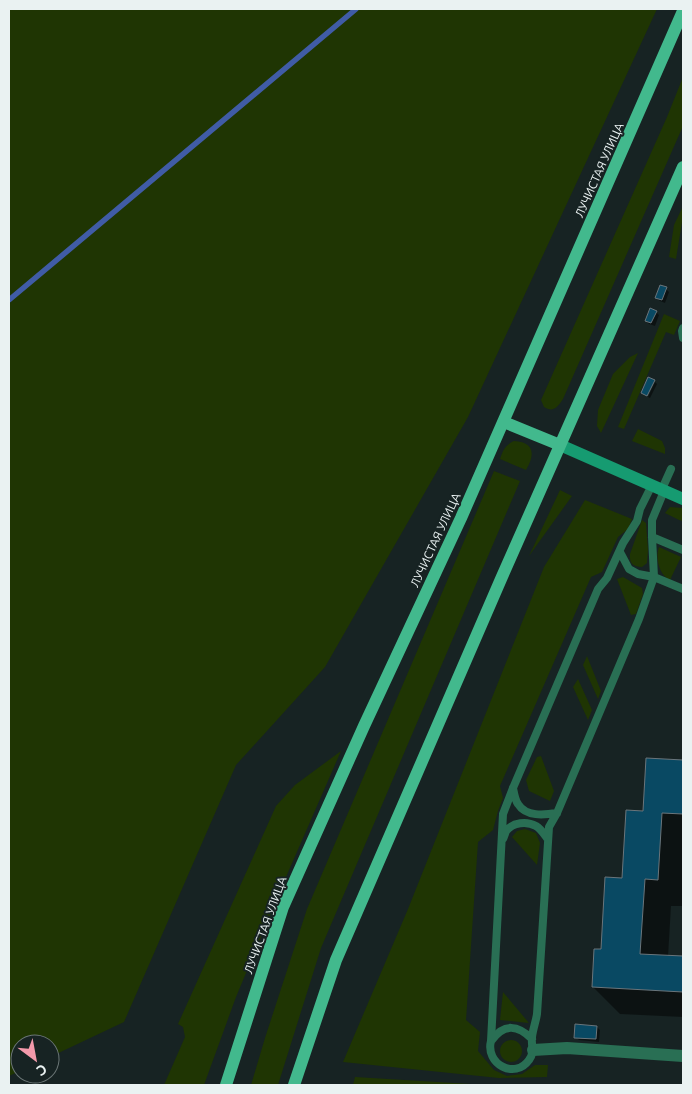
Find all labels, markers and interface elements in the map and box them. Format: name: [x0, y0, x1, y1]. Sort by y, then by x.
street label: ЛУЧИСТАЯ УЛИЦА: [572, 120, 626, 219]
street label: ЛУЧИСТАЯ УЛИЦА: [407, 491, 463, 589]
street label: ЛУЧИСТАЯ УЛИЦА: [241, 874, 289, 975]
north arrow: [10, 1034, 60, 1084]
text: С: [34, 1061, 50, 1079]

